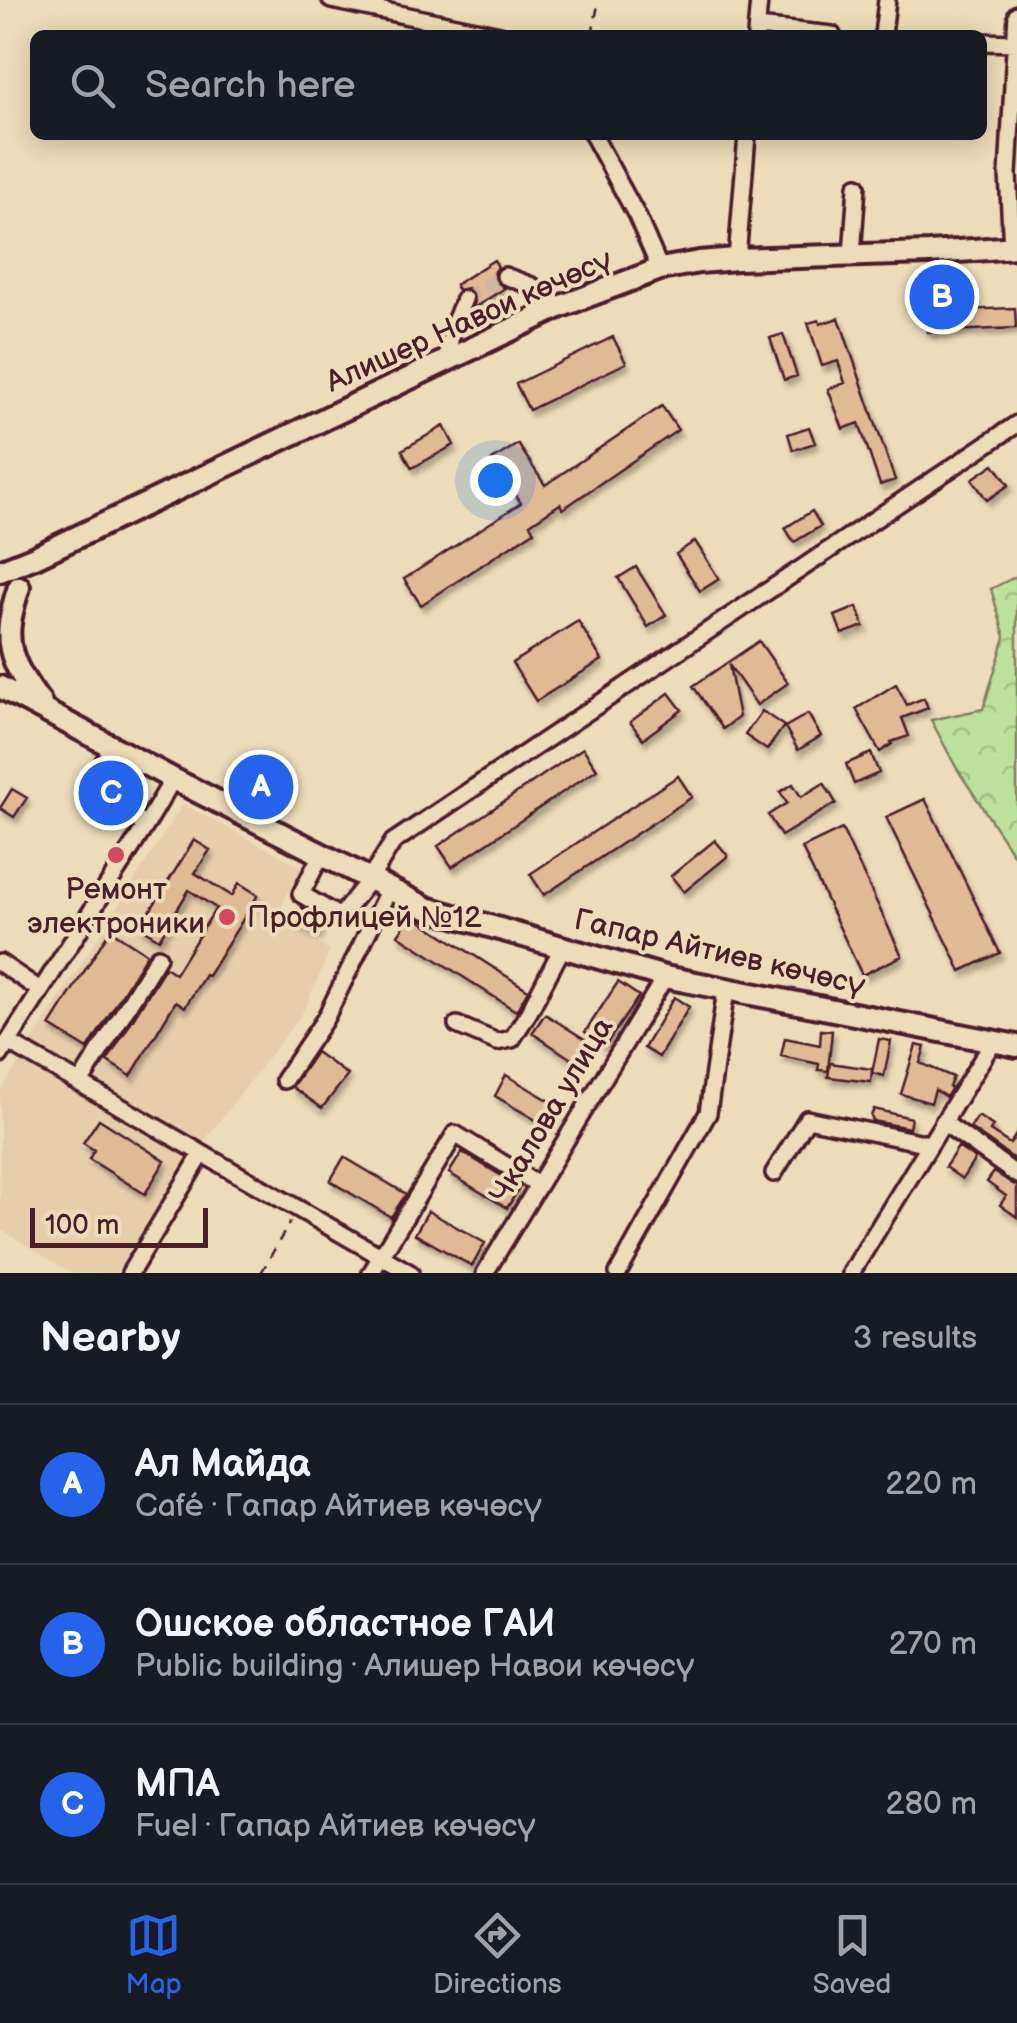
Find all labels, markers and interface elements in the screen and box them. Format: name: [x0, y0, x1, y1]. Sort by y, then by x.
search box: [30, 30, 987, 140]
icon: search: [65, 58, 120, 113]
text: Search here: [145, 63, 356, 108]
street label: Алишер Навои көчөсү: [320, 241, 618, 401]
pin: B: [910, 260, 974, 334]
your location: [470, 455, 521, 506]
pin: A: [228, 750, 294, 824]
pin: C: [78, 756, 144, 830]
marker: Ремонт электроники: [105, 844, 127, 866]
place label: Ремонт электроники: [27, 872, 205, 942]
place label: Профлицей №12: [247, 900, 482, 936]
street label: Гапар Айтиев көчөсү: [571, 902, 869, 1004]
marker: Профлицей №12: [216, 906, 238, 928]
street label: Чкалова улица: [482, 1011, 622, 1210]
scale bar: [30, 1203, 208, 1248]
text: 100 m: [45, 1209, 119, 1242]
text: Nearby: [40, 1313, 180, 1364]
text: 3 results: [853, 1319, 977, 1358]
text: Ал Майда: [135, 1442, 310, 1487]
text: A: [63, 1465, 82, 1504]
text: 220 m: [885, 1465, 977, 1504]
text: Café · Гапар Айтиев көчөсү: [135, 1487, 542, 1526]
text: Ошское областное ГАИ: [135, 1602, 556, 1647]
text: B: [61, 1625, 84, 1664]
text: 270 m: [888, 1625, 977, 1664]
text: Public building · Алишер Навои көчөсү: [135, 1647, 695, 1686]
text: МПА: [135, 1762, 220, 1807]
text: C: [61, 1785, 84, 1824]
text: 280 m: [886, 1785, 977, 1824]
text: Fuel · Гапар Айтиев көчөсү: [135, 1807, 536, 1846]
tab: Map: [126, 1908, 182, 2001]
tab: Directions: [433, 1908, 562, 2001]
tab: Saved: [813, 1908, 891, 2001]

